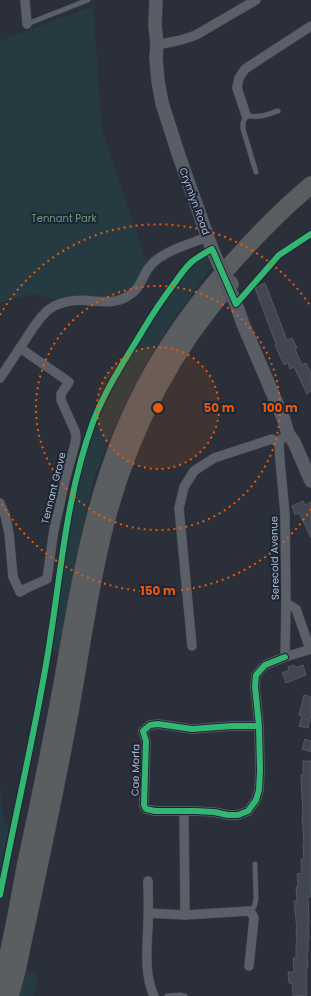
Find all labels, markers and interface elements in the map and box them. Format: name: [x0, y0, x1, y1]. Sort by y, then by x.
street label: Crymlyn Road: [175, 165, 214, 237]
park label: Tennant Park: [31, 211, 98, 226]
text: 50 m: [204, 399, 235, 416]
text: 100 m: [262, 399, 298, 416]
centre of rings: [151, 401, 165, 415]
street label: Tennant Grove: [37, 451, 70, 526]
street label: Serecold Avenue: [266, 516, 283, 600]
text: 150 m: [140, 582, 176, 599]
street label: Cae Morfa: [128, 744, 143, 796]

